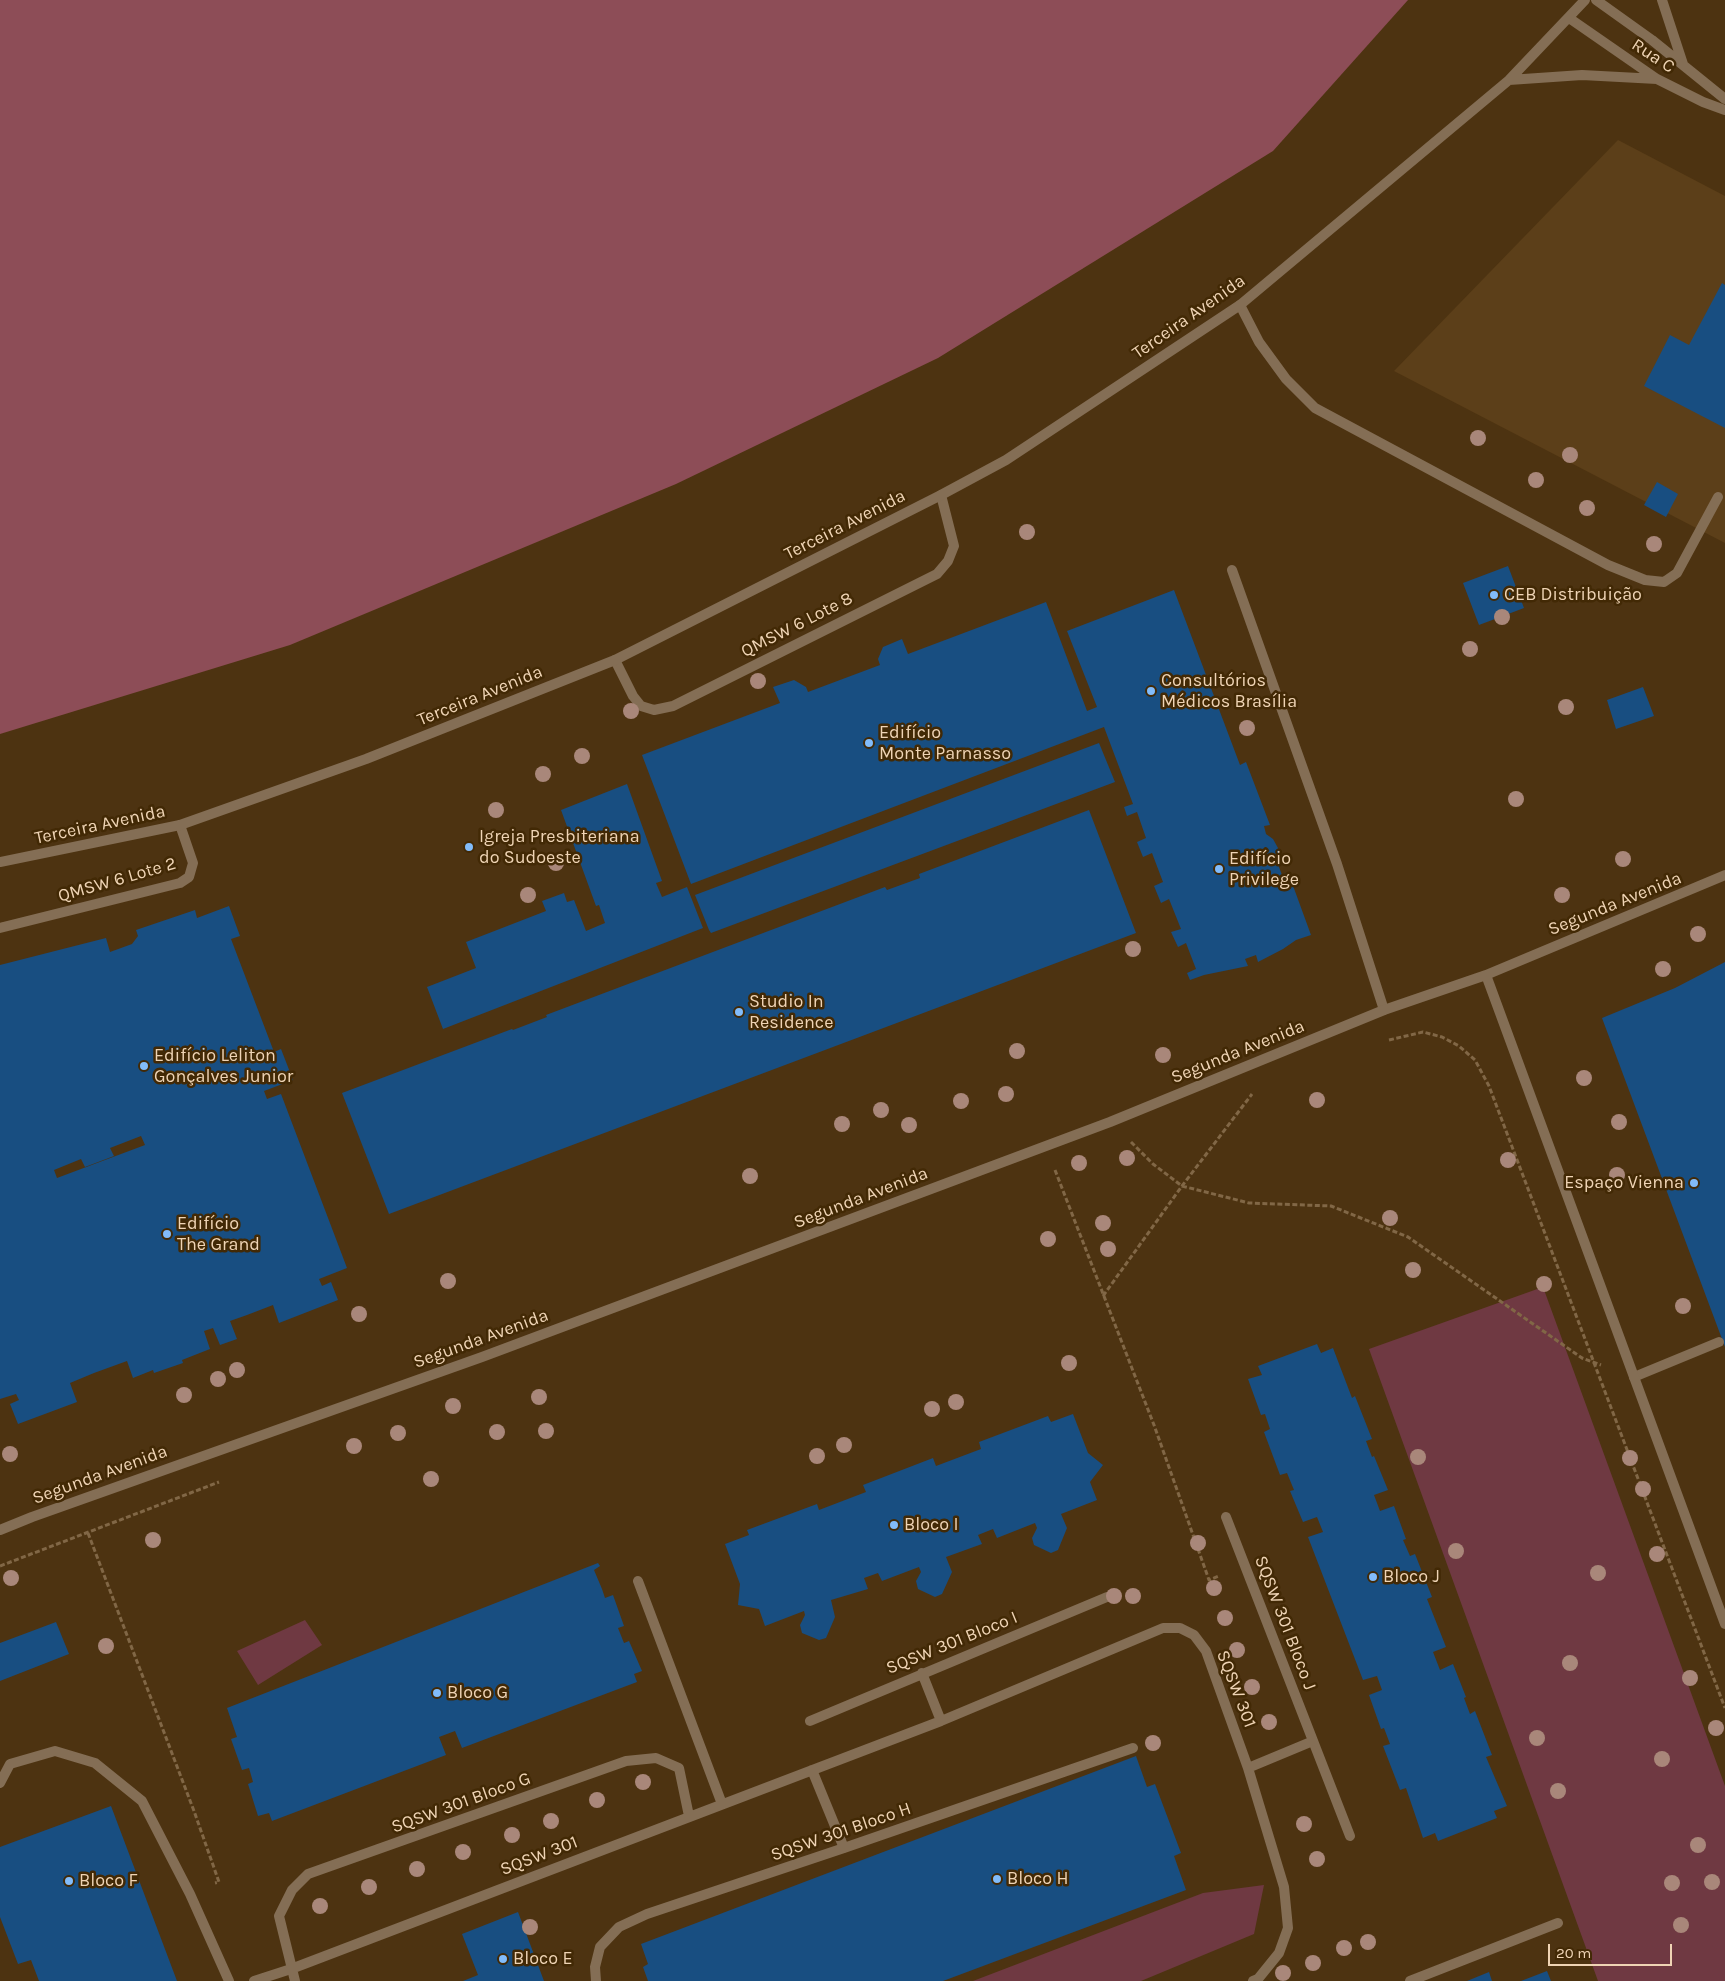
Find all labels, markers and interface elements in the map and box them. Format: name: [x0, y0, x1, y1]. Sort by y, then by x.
street label: Rua C: [1627, 34, 1679, 78]
street label: Terceira Avenida: [1128, 270, 1250, 364]
street label: Terceira Avenida: [781, 485, 909, 565]
place label: CEB Distribuição: [1504, 584, 1642, 606]
street label: QMSW 6 Lote 8: [738, 588, 856, 662]
marker: CEB Distribuição: [1488, 589, 1500, 601]
street label: Terceira Avenida: [414, 661, 546, 731]
place label: Consultórios Médicos Brasília: [1161, 670, 1297, 712]
marker: Consultórios Médicos Brasília: [1145, 685, 1157, 697]
place label: Edifício Monte Parnasso: [879, 722, 1011, 764]
marker: Edifício Monte Parnasso: [863, 737, 875, 749]
street label: Terceira Avenida: [33, 801, 167, 849]
place label: Igreja Presbiteriana do Sudoeste: [479, 826, 640, 869]
marker: Igreja Presbiteriana do Sudoeste: [463, 841, 475, 853]
place label: Edifício Privilege: [1229, 848, 1299, 891]
street label: QMSW 6 Lote 2: [55, 853, 179, 907]
marker: Edifício Privilege: [1213, 863, 1225, 875]
street label: Segunda Avenida: [1545, 867, 1685, 941]
place label: Studio In Residence: [749, 991, 833, 1034]
marker: Studio In Residence: [733, 1006, 745, 1018]
street label: Segunda Avenida: [1168, 1015, 1308, 1089]
place label: Edifício Leliton Gonçalves Junior: [154, 1045, 293, 1088]
marker: Edifício Leliton Gonçalves Junior: [138, 1060, 150, 1072]
street label: Segunda Avenida: [791, 1162, 931, 1234]
place label: Espaço Vienna: [1564, 1172, 1684, 1194]
marker: Espaço Vienna: [1688, 1177, 1700, 1189]
place label: Edifício The Grand: [177, 1213, 260, 1256]
marker: Edifício The Grand: [161, 1228, 173, 1240]
street label: Segunda Avenida: [411, 1305, 551, 1373]
street label: Segunda Avenida: [30, 1441, 170, 1509]
place label: Bloco I: [904, 1514, 959, 1536]
marker: Bloco I: [888, 1519, 900, 1531]
street label: SQSW 301 Bloco J: [1249, 1553, 1321, 1693]
place label: Bloco J: [1383, 1566, 1440, 1588]
marker: Bloco J: [1367, 1571, 1379, 1583]
street label: SQSW 301 Bloco I: [883, 1607, 1021, 1679]
street label: SQSW 301: [1211, 1647, 1261, 1731]
place label: Bloco G: [447, 1682, 508, 1704]
marker: Bloco G: [431, 1687, 443, 1699]
street label: SQSW 301 Bloco G: [388, 1768, 534, 1838]
street label: SQSW 301 Bloco H: [768, 1798, 914, 1866]
street label: SQSW 301: [497, 1831, 581, 1881]
place label: Bloco H: [1007, 1868, 1068, 1890]
place label: Bloco F: [79, 1870, 138, 1892]
marker: Bloco H: [991, 1873, 1003, 1885]
marker: Bloco F: [63, 1875, 75, 1887]
scale bar: [1550, 1934, 1674, 1966]
text: 20 m: [1556, 1944, 1591, 1962]
place label: Bloco E: [513, 1948, 573, 1970]
marker: Bloco E: [497, 1953, 509, 1965]

